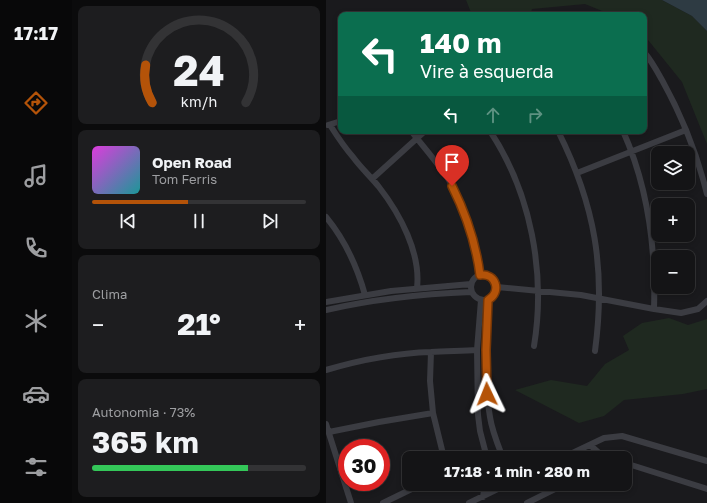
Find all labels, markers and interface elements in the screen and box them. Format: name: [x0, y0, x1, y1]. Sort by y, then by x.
text: 17:17: [14, 22, 58, 44]
text: 140 m: [420, 26, 502, 59]
icon: left: [354, 28, 406, 80]
text: 24: [173, 45, 225, 95]
text: Vire à esquerda: [420, 60, 554, 82]
icon: directions: [22, 89, 50, 117]
text: km/h: [181, 93, 217, 110]
icon: left: [440, 104, 462, 126]
icon: ahead: [482, 104, 504, 126]
icon: right: [524, 104, 546, 126]
pin: [435, 145, 469, 186]
map controls: [651, 146, 695, 294]
button: layers: [651, 146, 695, 190]
icon: arrive: [441, 151, 463, 173]
text: Open Road: [152, 153, 232, 171]
icon: music: [22, 162, 50, 190]
text: Tom Ferris: [152, 171, 217, 187]
button: +: [651, 198, 695, 242]
icon: previous: [117, 210, 139, 232]
icon: pause: [188, 210, 210, 232]
icon: next: [259, 210, 281, 232]
icon: phone: [22, 234, 50, 262]
button: −: [651, 250, 695, 294]
text: Clima: [92, 286, 127, 302]
text: 21°: [177, 306, 221, 342]
icon: climate: [22, 307, 50, 335]
text: −: [92, 311, 104, 338]
text: +: [294, 311, 306, 338]
position arrow: [466, 373, 508, 415]
icon: car: [22, 380, 50, 408]
text: Autonomia · 73%: [92, 404, 195, 420]
text: 365 km: [92, 424, 199, 460]
speed limit sign: 30: [338, 439, 390, 491]
icon: filters: [22, 453, 50, 481]
text: 17:18 · 1 min · 280 m: [444, 462, 590, 480]

